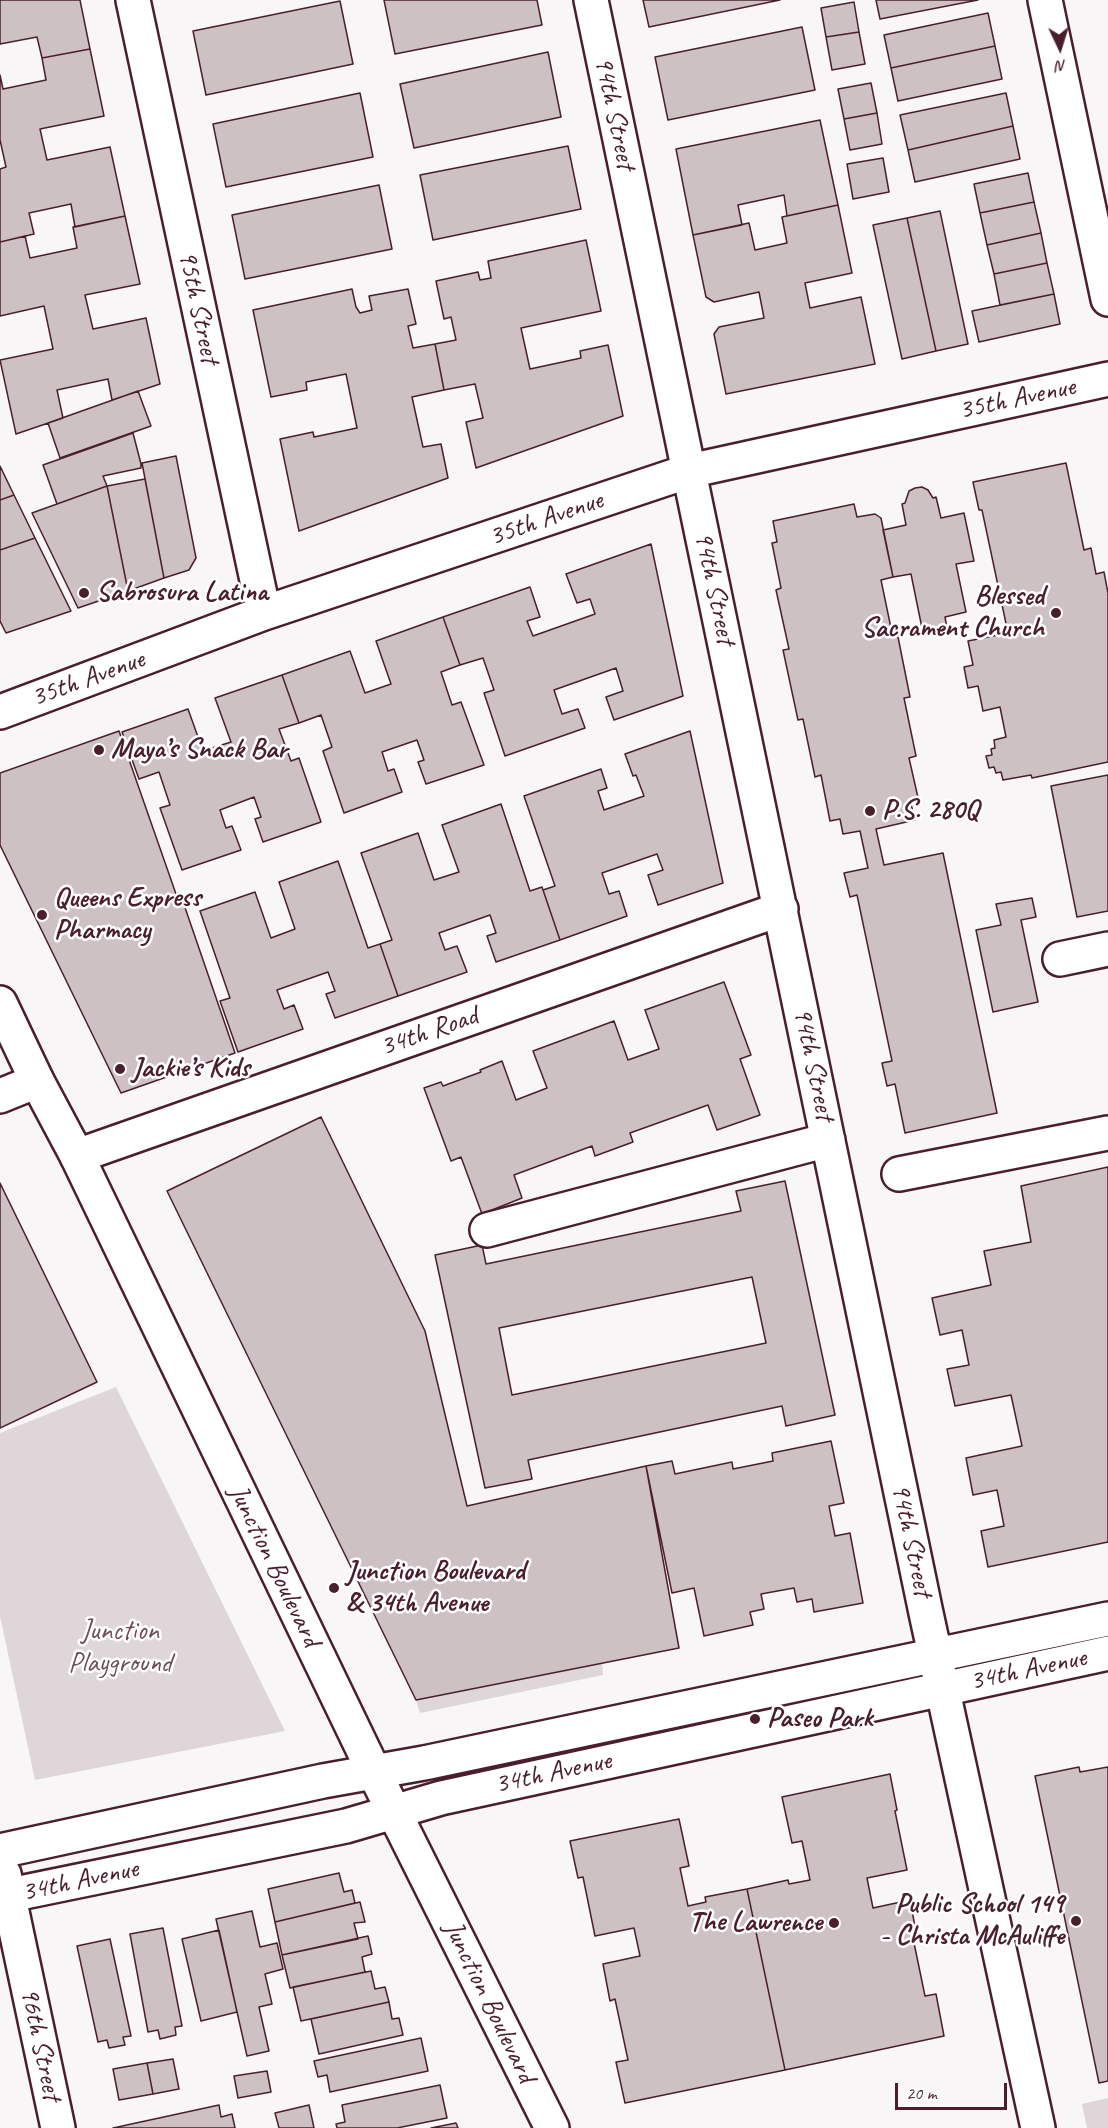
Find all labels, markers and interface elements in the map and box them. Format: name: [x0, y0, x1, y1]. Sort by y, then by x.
north arrow: [1030, 18, 1090, 78]
street label: 94th Street: [586, 53, 642, 173]
text: N: [1056, 56, 1067, 76]
street label: 95th Street: [170, 247, 226, 367]
street label: 35th Avenue: [956, 370, 1078, 428]
street label: 35th Avenue: [485, 484, 607, 554]
street label: 94th Street: [686, 528, 742, 648]
place label: Sabrosura Latina: [96, 576, 268, 610]
place label: Blessed Sacrament Church: [861, 580, 1044, 646]
marker: Sabrosura Latina: [77, 586, 91, 600]
marker: Blessed Sacrament Church: [1049, 606, 1063, 620]
street label: 35th Avenue: [27, 643, 149, 715]
place label: Maya’s Snack Bar: [111, 733, 287, 767]
marker: Maya’s Snack Bar: [92, 743, 106, 757]
place label: P.S. 280Q: [882, 794, 978, 828]
marker: P.S. 280Q: [863, 804, 877, 818]
place label: Queens Express Pharmacy: [54, 882, 201, 948]
marker: Queens Express Pharmacy: [35, 908, 49, 922]
street label: 34th Road: [376, 1000, 482, 1064]
street label: 94th Street: [785, 1004, 841, 1124]
place label: Jackie’s Kids: [132, 1052, 249, 1086]
marker: Jackie’s Kids: [113, 1062, 127, 1076]
street label: Junction Boulevard: [220, 1480, 328, 1652]
street label: 94th Street: [883, 1480, 939, 1600]
place label: Junction Boulevard & 34th Avenue: [346, 1555, 525, 1621]
marker: Junction Boulevard & 34th Avenue: [327, 1581, 341, 1595]
park label: Junction Playground: [68, 1615, 172, 1681]
street label: 34th Avenue: [967, 1641, 1089, 1699]
place label: Paseo Park: [767, 1702, 873, 1736]
marker: Paseo Park: [748, 1712, 762, 1726]
street label: 34th Avenue: [492, 1744, 614, 1802]
street label: 34th Avenue: [19, 1852, 141, 1910]
place label: Public School 149 - Christa McAuliffe: [880, 1888, 1064, 1954]
place label: The Lawrence: [689, 1906, 822, 1940]
marker: Public School 149 - Christa McAuliffe: [1069, 1914, 1083, 1928]
street label: Junction Boulevard: [435, 1916, 543, 2088]
marker: The Lawrence: [827, 1916, 841, 1930]
street label: 96th Street: [12, 1984, 68, 2104]
scale bar: [898, 2071, 1010, 2109]
text: 20 m: [906, 2082, 937, 2104]

